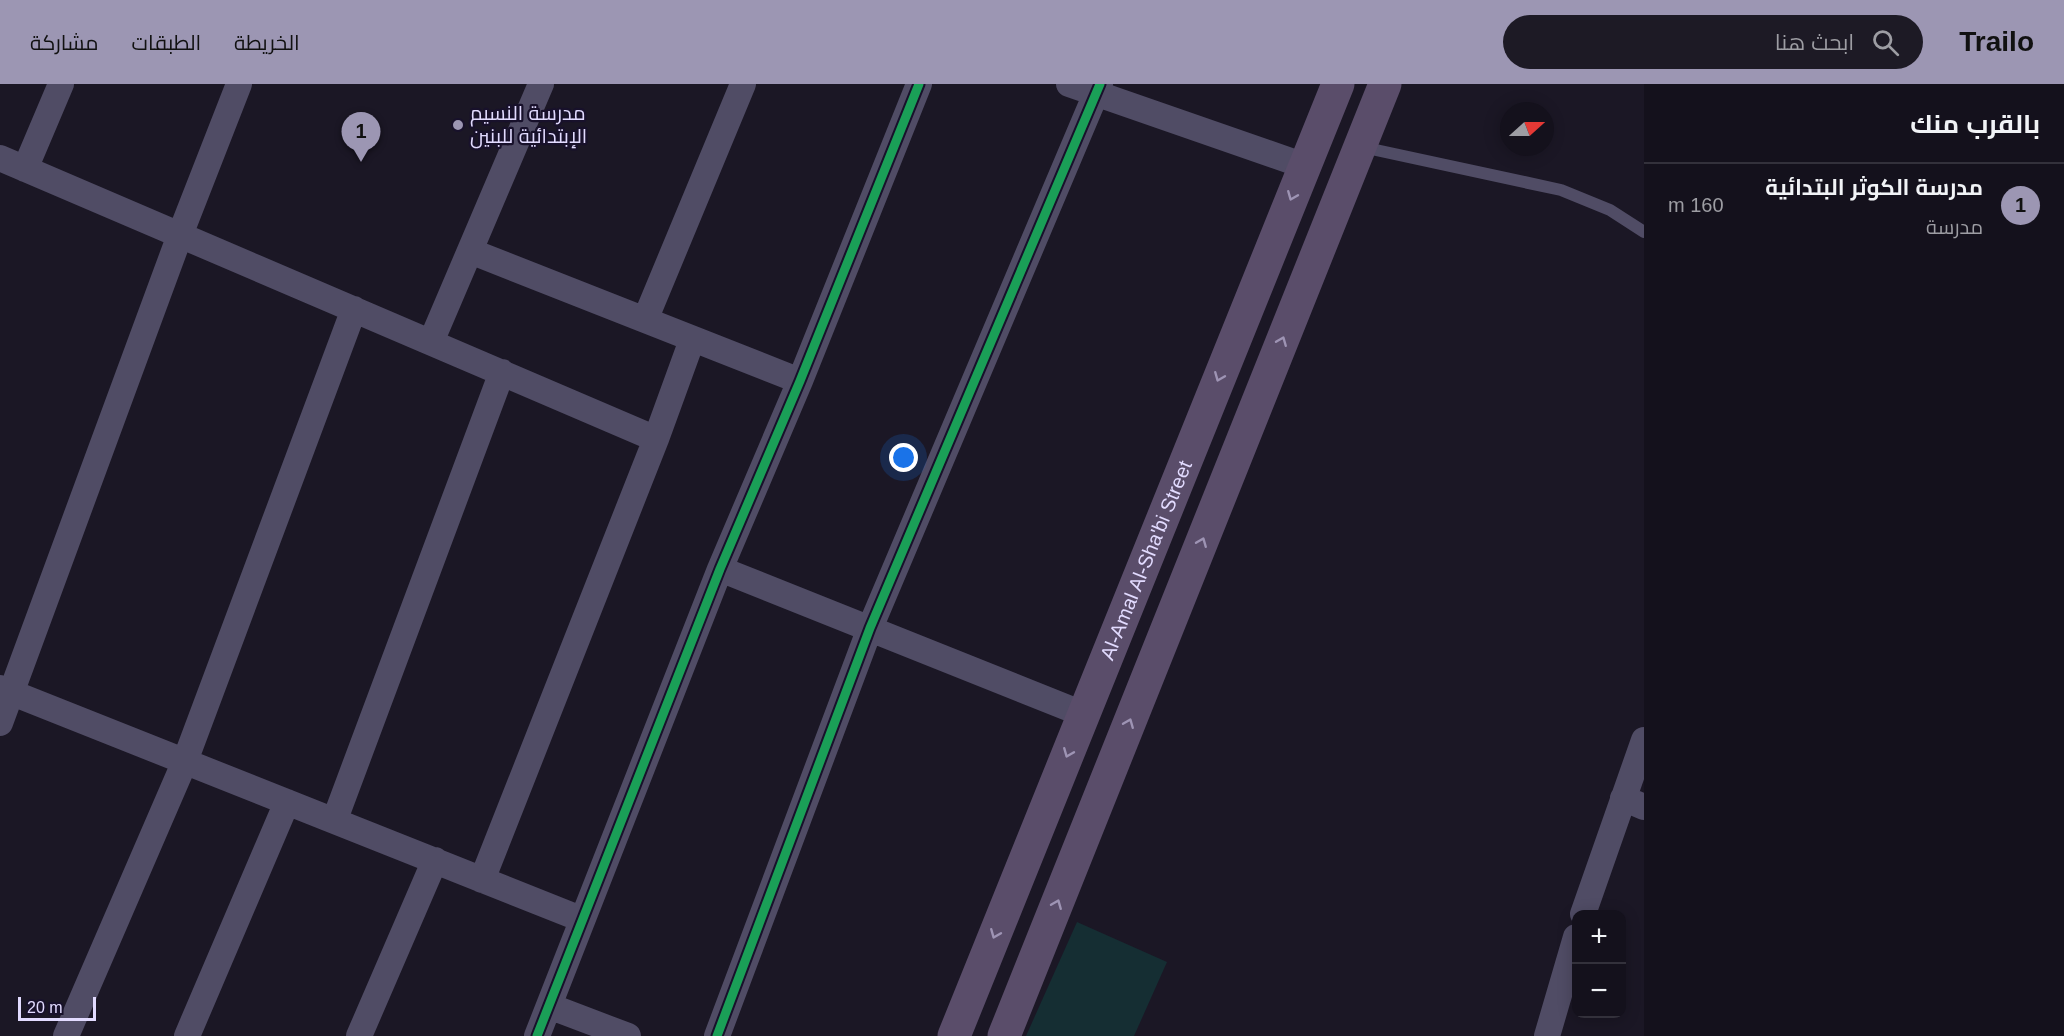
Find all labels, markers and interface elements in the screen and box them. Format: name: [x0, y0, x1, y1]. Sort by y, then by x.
search box: [1503, 15, 1923, 69]
icon: search: [1869, 26, 1902, 59]
text: Trailo: [1959, 26, 2034, 57]
text: ابحث هنا: [1775, 30, 1854, 55]
text: مشاركة: [30, 31, 99, 54]
text: الطبقات: [132, 31, 201, 54]
text: الخريطة: [234, 31, 300, 54]
place label: مدرسة النسيم الإبتدائية للبنين: [470, 102, 587, 149]
north arrow: [1500, 102, 1554, 156]
text: بالقرب منك: [1910, 109, 2040, 139]
pin: 1: [342, 112, 380, 162]
marker: مدرسة النسيم الإبتدائية للبنين: [451, 118, 465, 132]
text: مدرسة الكوثر البتدائية: [1765, 175, 1983, 200]
one-way arrow: [1287, 190, 1299, 201]
text: 160 m: [1668, 194, 1724, 216]
text: 1: [2015, 194, 2026, 216]
text: مدرسة: [1926, 216, 1983, 238]
one-way arrow: [1275, 337, 1287, 348]
one-way arrow: [1214, 371, 1226, 382]
your location: [889, 443, 918, 472]
street label: Al-Amal Al-Sha'bi Street: [1096, 457, 1196, 663]
one-way arrow: [1195, 537, 1207, 548]
one-way arrow: [1122, 718, 1134, 729]
one-way arrow: [1062, 747, 1075, 757]
one-way arrow: [1050, 899, 1062, 910]
map controls: [1572, 910, 1626, 1018]
button: +: [1572, 910, 1626, 964]
one-way arrow: [990, 928, 1002, 939]
button: −: [1572, 964, 1626, 1018]
scale bar: [18, 994, 96, 1022]
text: 20 m: [27, 999, 63, 1016]

